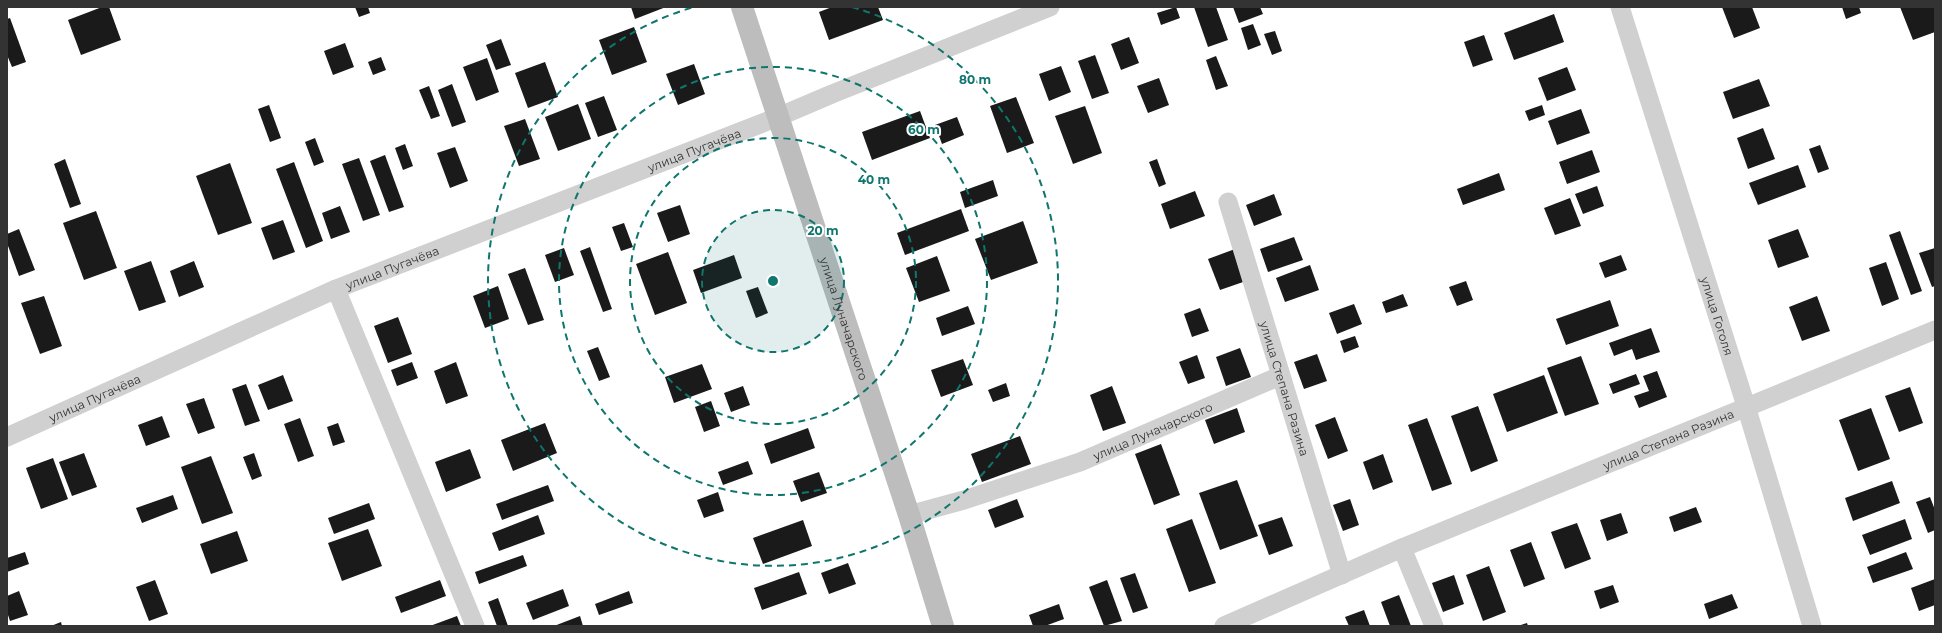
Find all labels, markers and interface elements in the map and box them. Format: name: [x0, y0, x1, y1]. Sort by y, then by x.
text: 80 m: [959, 72, 991, 87]
text: 60 m: [908, 122, 940, 137]
street label: улица Пугачёва: [644, 125, 743, 175]
text: 40 m: [858, 172, 890, 187]
text: 20 m: [807, 223, 839, 238]
street label: улица Пугачёва: [342, 242, 441, 292]
street label: улица Луначарского: [817, 254, 872, 382]
centre of rings: [766, 274, 780, 288]
street label: улица Гоголя: [1698, 274, 1737, 357]
street label: улица Степана Разина: [1257, 318, 1313, 458]
street label: улица Пугачёва: [45, 370, 143, 425]
street label: улица Луначарского: [1090, 398, 1215, 464]
street label: улица Степана Разина: [1600, 406, 1736, 473]

